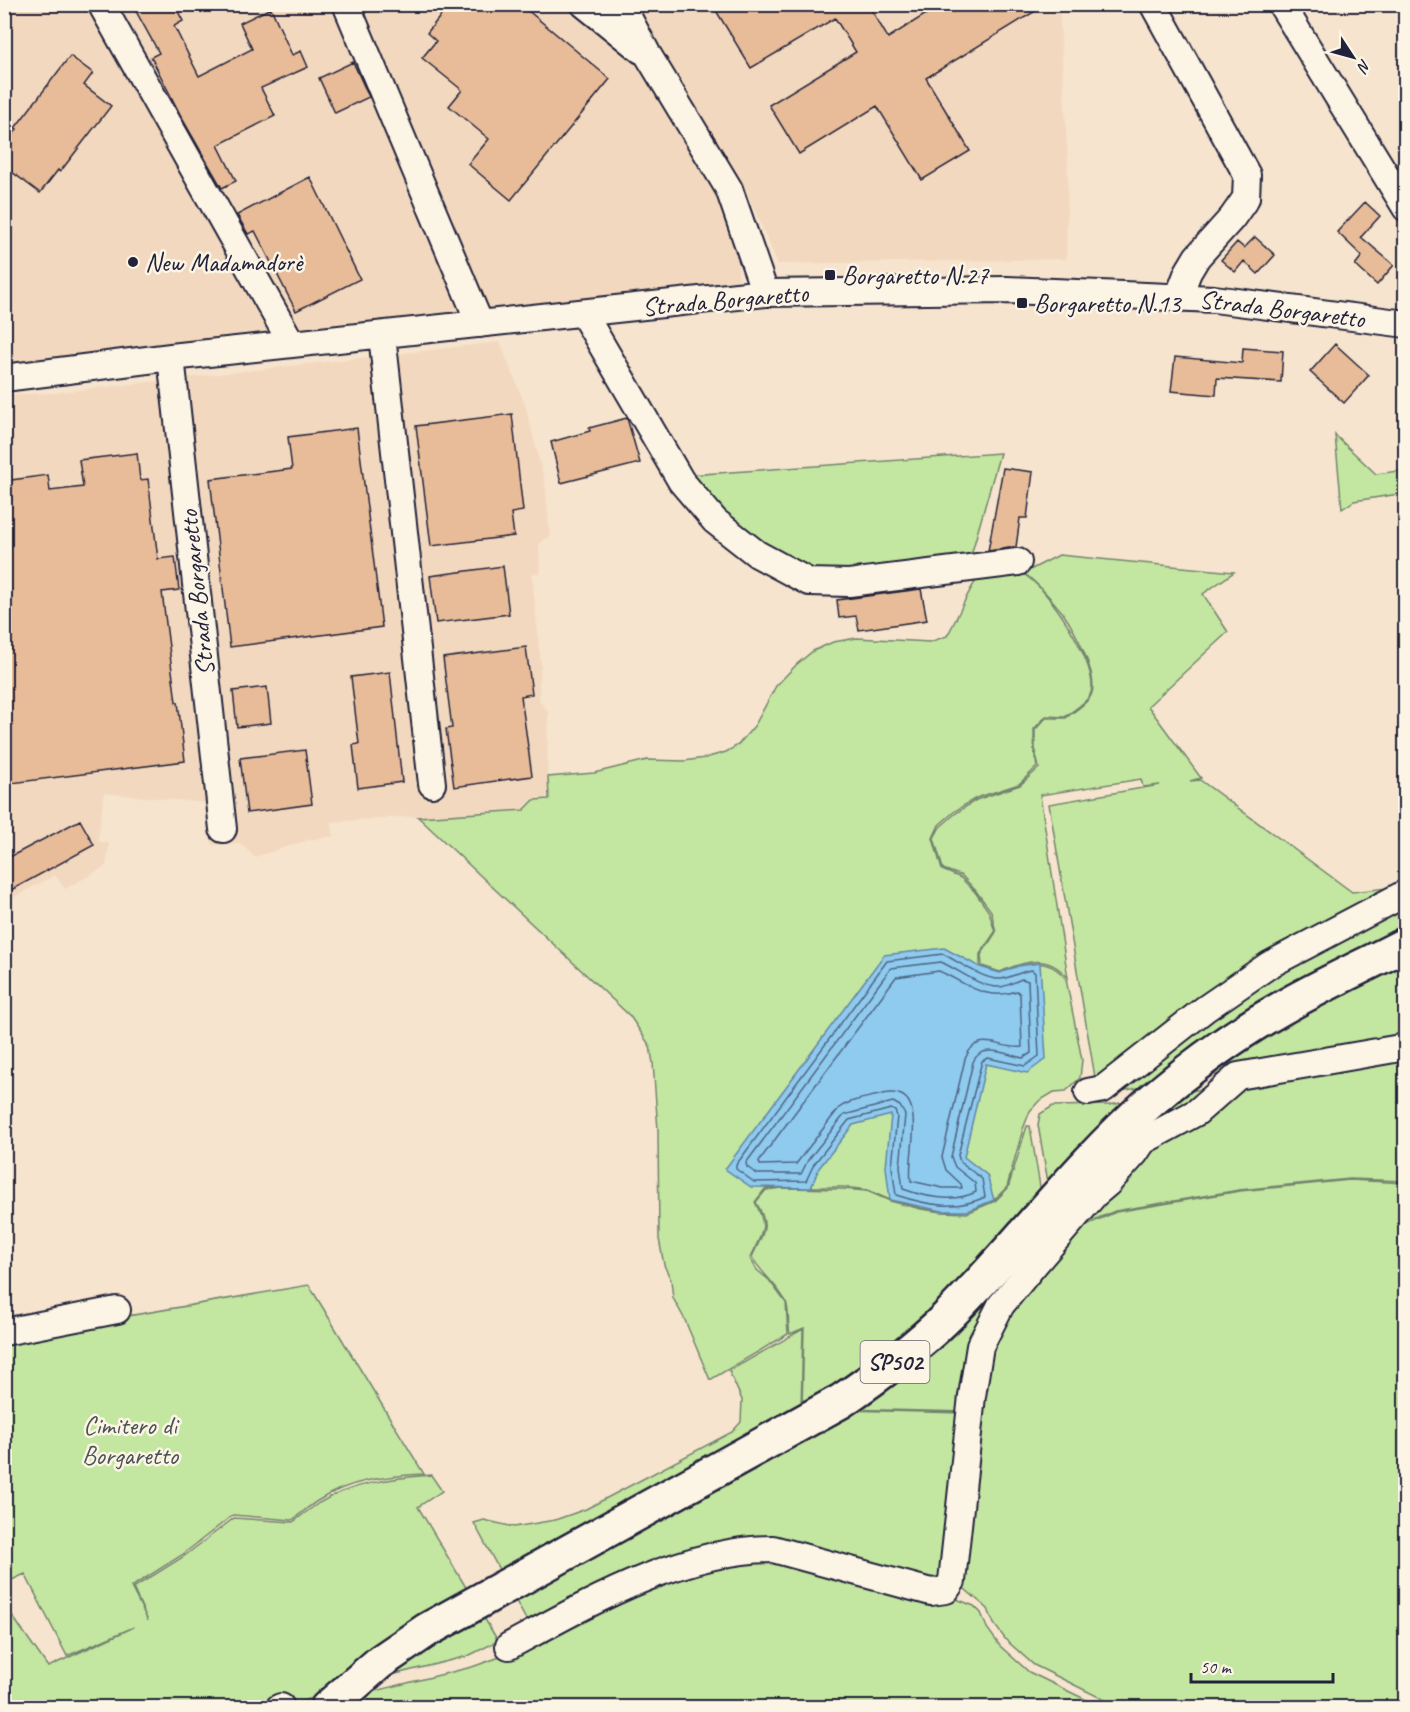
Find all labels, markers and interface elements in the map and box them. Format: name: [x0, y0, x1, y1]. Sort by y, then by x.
north arrow: [1323, 27, 1383, 87]
text: N: [1352, 55, 1375, 78]
place label: New Madamadorè: [145, 246, 305, 279]
marker: New Madamadorè: [126, 255, 140, 269]
place label: Borgaretto N.27: [842, 259, 990, 292]
marker: Borgaretto N.27: [823, 268, 837, 282]
street label: Strada Borgaretto: [641, 276, 811, 324]
street label: Strada Borgaretto: [1197, 282, 1368, 336]
place label: Borgaretto N.13: [1034, 287, 1183, 320]
marker: Borgaretto N.13: [1015, 296, 1029, 310]
street label: Strada Borgaretto: [172, 507, 222, 677]
road number: SP502: [860, 1341, 930, 1383]
park label: Cimitero di Borgaretto: [82, 1409, 180, 1472]
scale bar: [1191, 1646, 1334, 1684]
text: 50 m: [1200, 1656, 1233, 1678]

